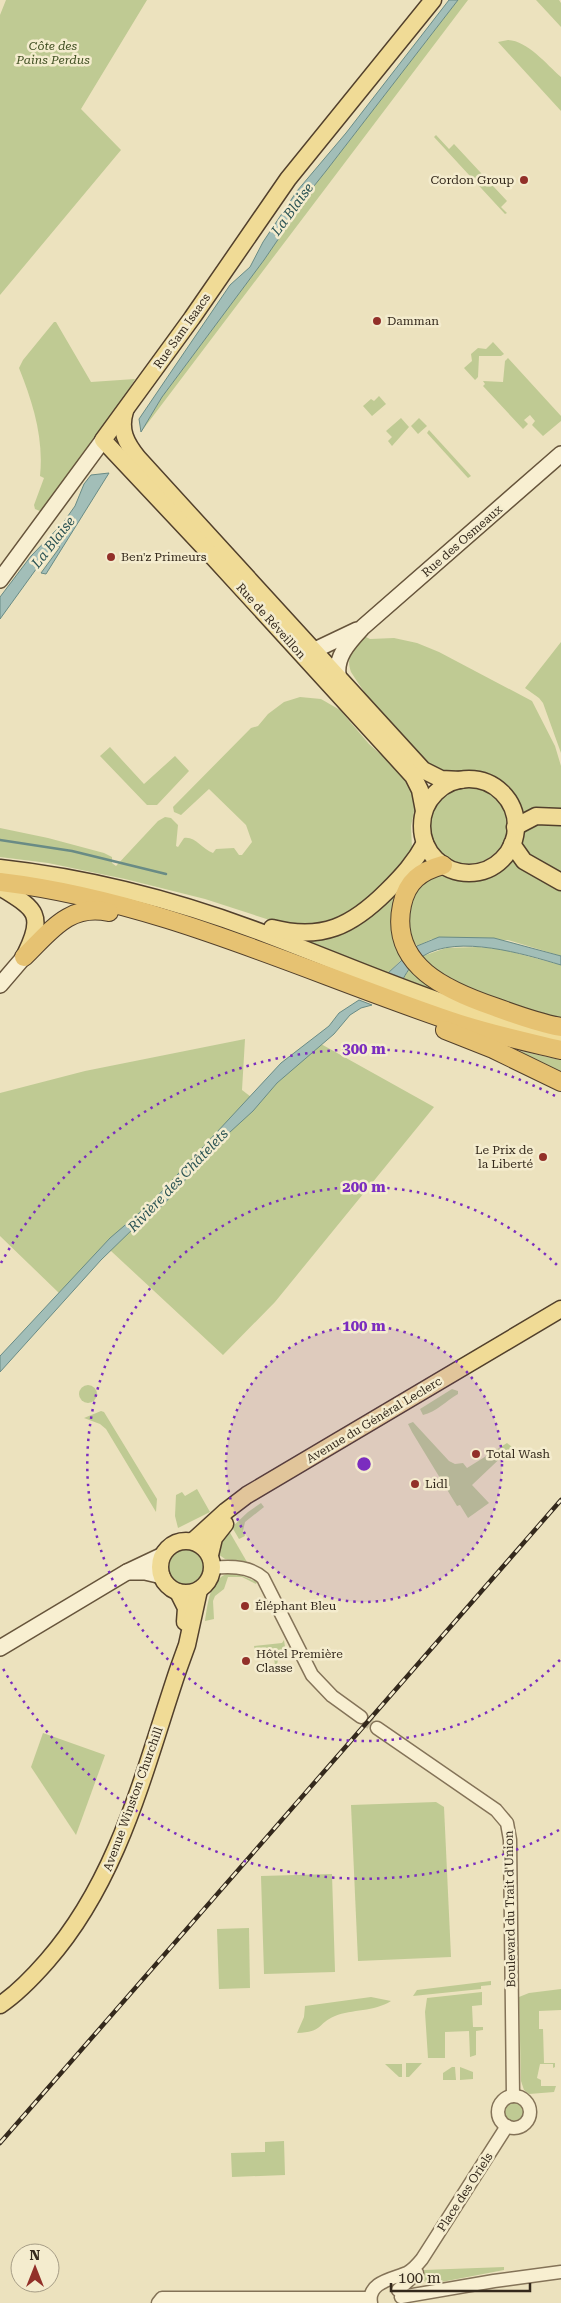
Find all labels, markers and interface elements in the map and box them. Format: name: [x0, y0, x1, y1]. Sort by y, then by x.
park label: Côte des Pains Perdus: [15, 39, 90, 67]
place label: Cordon Group: [430, 173, 514, 187]
marker: Cordon Group: [518, 174, 530, 186]
water label: La Blaise: [267, 180, 316, 239]
street label: Rue Sam Isaacs: [151, 290, 213, 371]
place label: Damman: [387, 314, 439, 328]
marker: Damman: [371, 315, 383, 327]
street label: Rue des Osmeaux: [419, 502, 505, 580]
water label: La Blaise: [27, 513, 78, 572]
place label: Ben'z Primeurs: [121, 550, 207, 564]
marker: Ben'z Primeurs: [105, 551, 117, 563]
street label: Rue de Réveillon: [233, 580, 309, 662]
text: 300 m: [342, 1040, 386, 1058]
water label: Rivière des Châtelets: [124, 1125, 232, 1236]
place label: Le Prix de la Liberté: [475, 1143, 533, 1171]
marker: Le Prix de la Liberté: [537, 1151, 549, 1163]
text: 200 m: [342, 1178, 386, 1196]
text: 100 m: [342, 1317, 386, 1335]
street label: Avenue du Général Leclerc: [304, 1374, 444, 1466]
place label: Total Wash: [486, 1447, 550, 1461]
marker: Total Wash: [470, 1448, 482, 1460]
centre of rings: [355, 1455, 373, 1473]
place label: Lidl: [425, 1477, 448, 1491]
marker: Lidl: [409, 1478, 421, 1490]
place label: Éléphant Bleu: [255, 1599, 337, 1613]
marker: Éléphant Bleu: [239, 1600, 251, 1612]
place label: Hôtel Première Classe: [256, 1647, 343, 1675]
marker: Hôtel Première Classe: [240, 1655, 252, 1667]
street label: Avenue Winston Churchill: [100, 1725, 166, 1873]
street label: Boulevard du Trait d'Union: [502, 1830, 518, 1988]
street label: Place des Oriels: [434, 2150, 496, 2234]
north arrow: [10, 2243, 60, 2293]
text: N: [30, 2247, 41, 2263]
scale bar: [391, 2260, 530, 2292]
text: 100 m: [398, 2269, 441, 2287]

